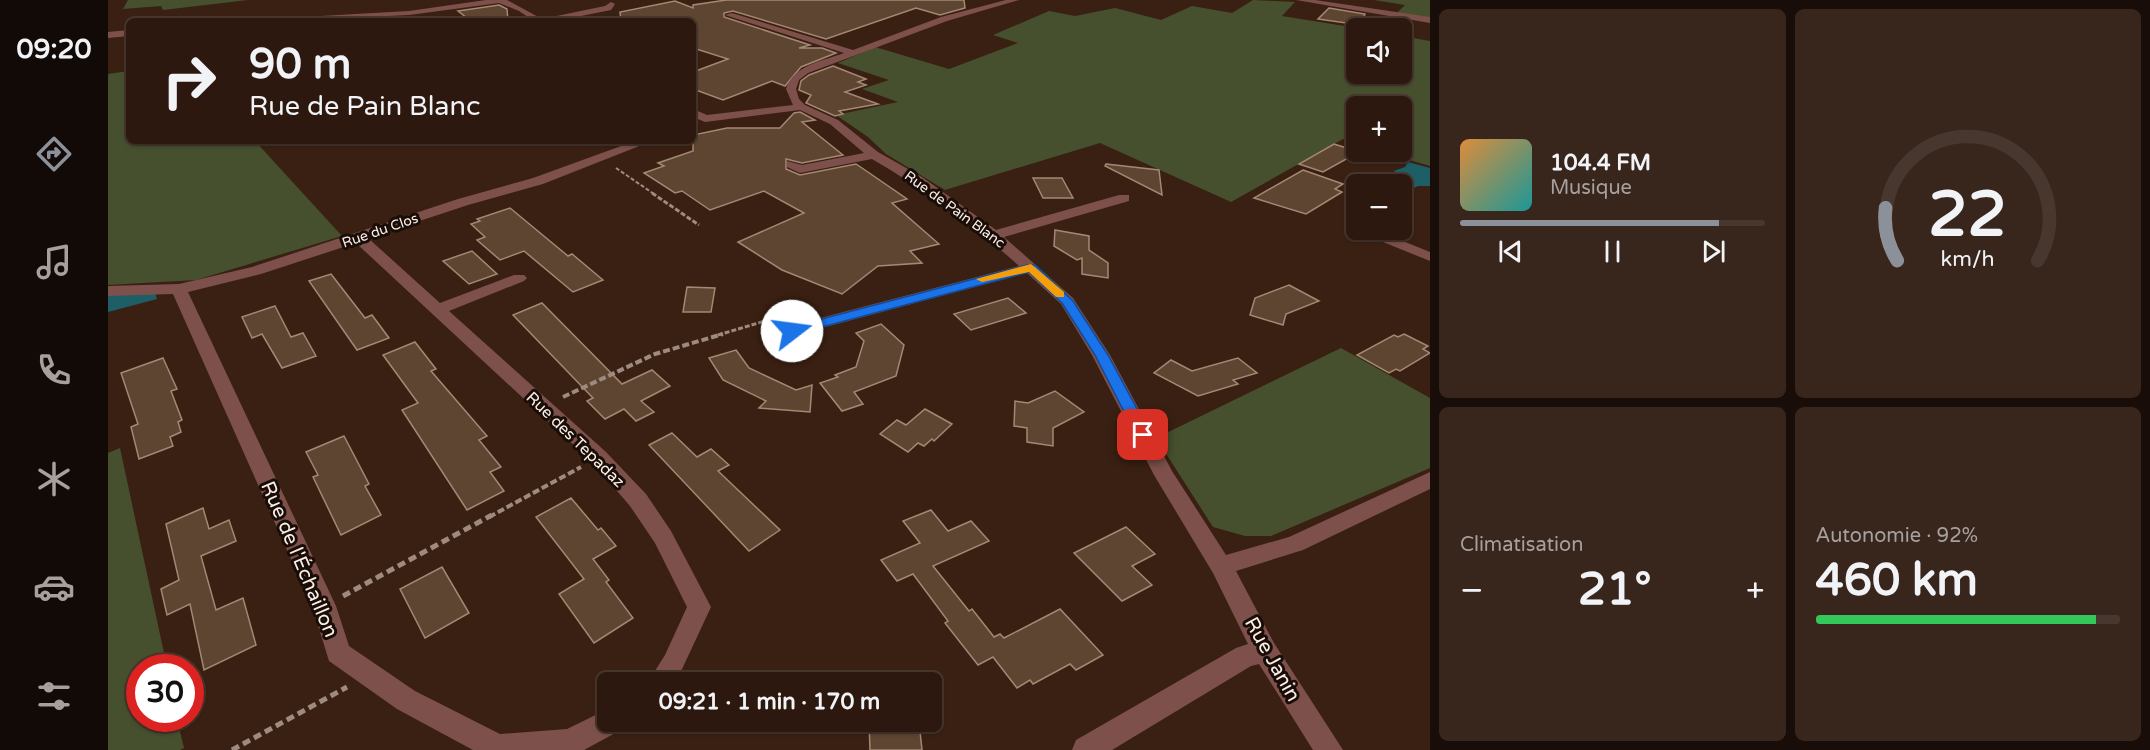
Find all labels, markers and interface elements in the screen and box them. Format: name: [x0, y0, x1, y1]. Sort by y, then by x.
map controls: [1346, 18, 1412, 240]
button: sound: [1346, 18, 1412, 84]
text: 09:20: [17, 33, 91, 66]
text: 90 m: [249, 39, 351, 90]
icon: right: [150, 42, 228, 120]
text: Rue de Pain Blanc: [249, 90, 480, 123]
button: +: [1346, 96, 1412, 162]
icon: directions: [33, 133, 75, 175]
text: 104.4 FM: [1550, 150, 1651, 176]
street label: Rue de Pain Blanc: [901, 167, 1008, 252]
button: −: [1346, 174, 1412, 240]
text: Musique: [1550, 176, 1632, 200]
text: 22: [1929, 178, 2007, 253]
street label: Rue du Clos: [340, 209, 421, 251]
icon: previous: [1494, 235, 1527, 268]
icon: pause: [1596, 235, 1629, 268]
icon: next: [1697, 235, 1730, 268]
icon: music: [33, 241, 75, 283]
text: km/h: [1941, 246, 1995, 272]
position arrow: [760, 299, 824, 363]
icon: phone: [33, 349, 75, 391]
street label: Rue des Tepadaz: [522, 388, 629, 492]
pin: [1117, 409, 1168, 460]
icon: arrive: [1126, 418, 1159, 451]
icon: climate: [33, 458, 75, 500]
street label: Rue de l'Échaillon: [255, 477, 344, 641]
text: Autonomie · 92%: [1816, 524, 1978, 548]
text: Climatisation: [1460, 533, 1583, 557]
text: 460 km: [1816, 554, 1978, 608]
text: 21°: [1578, 563, 1651, 617]
icon: car: [33, 566, 75, 608]
text: −: [1460, 571, 1484, 610]
text: +: [1746, 571, 1764, 610]
street label: Rue Janin: [1239, 613, 1305, 706]
speed limit sign: 30: [126, 654, 204, 732]
icon: filters: [33, 675, 75, 717]
text: 09:21 · 1 min · 170 m: [659, 689, 880, 715]

